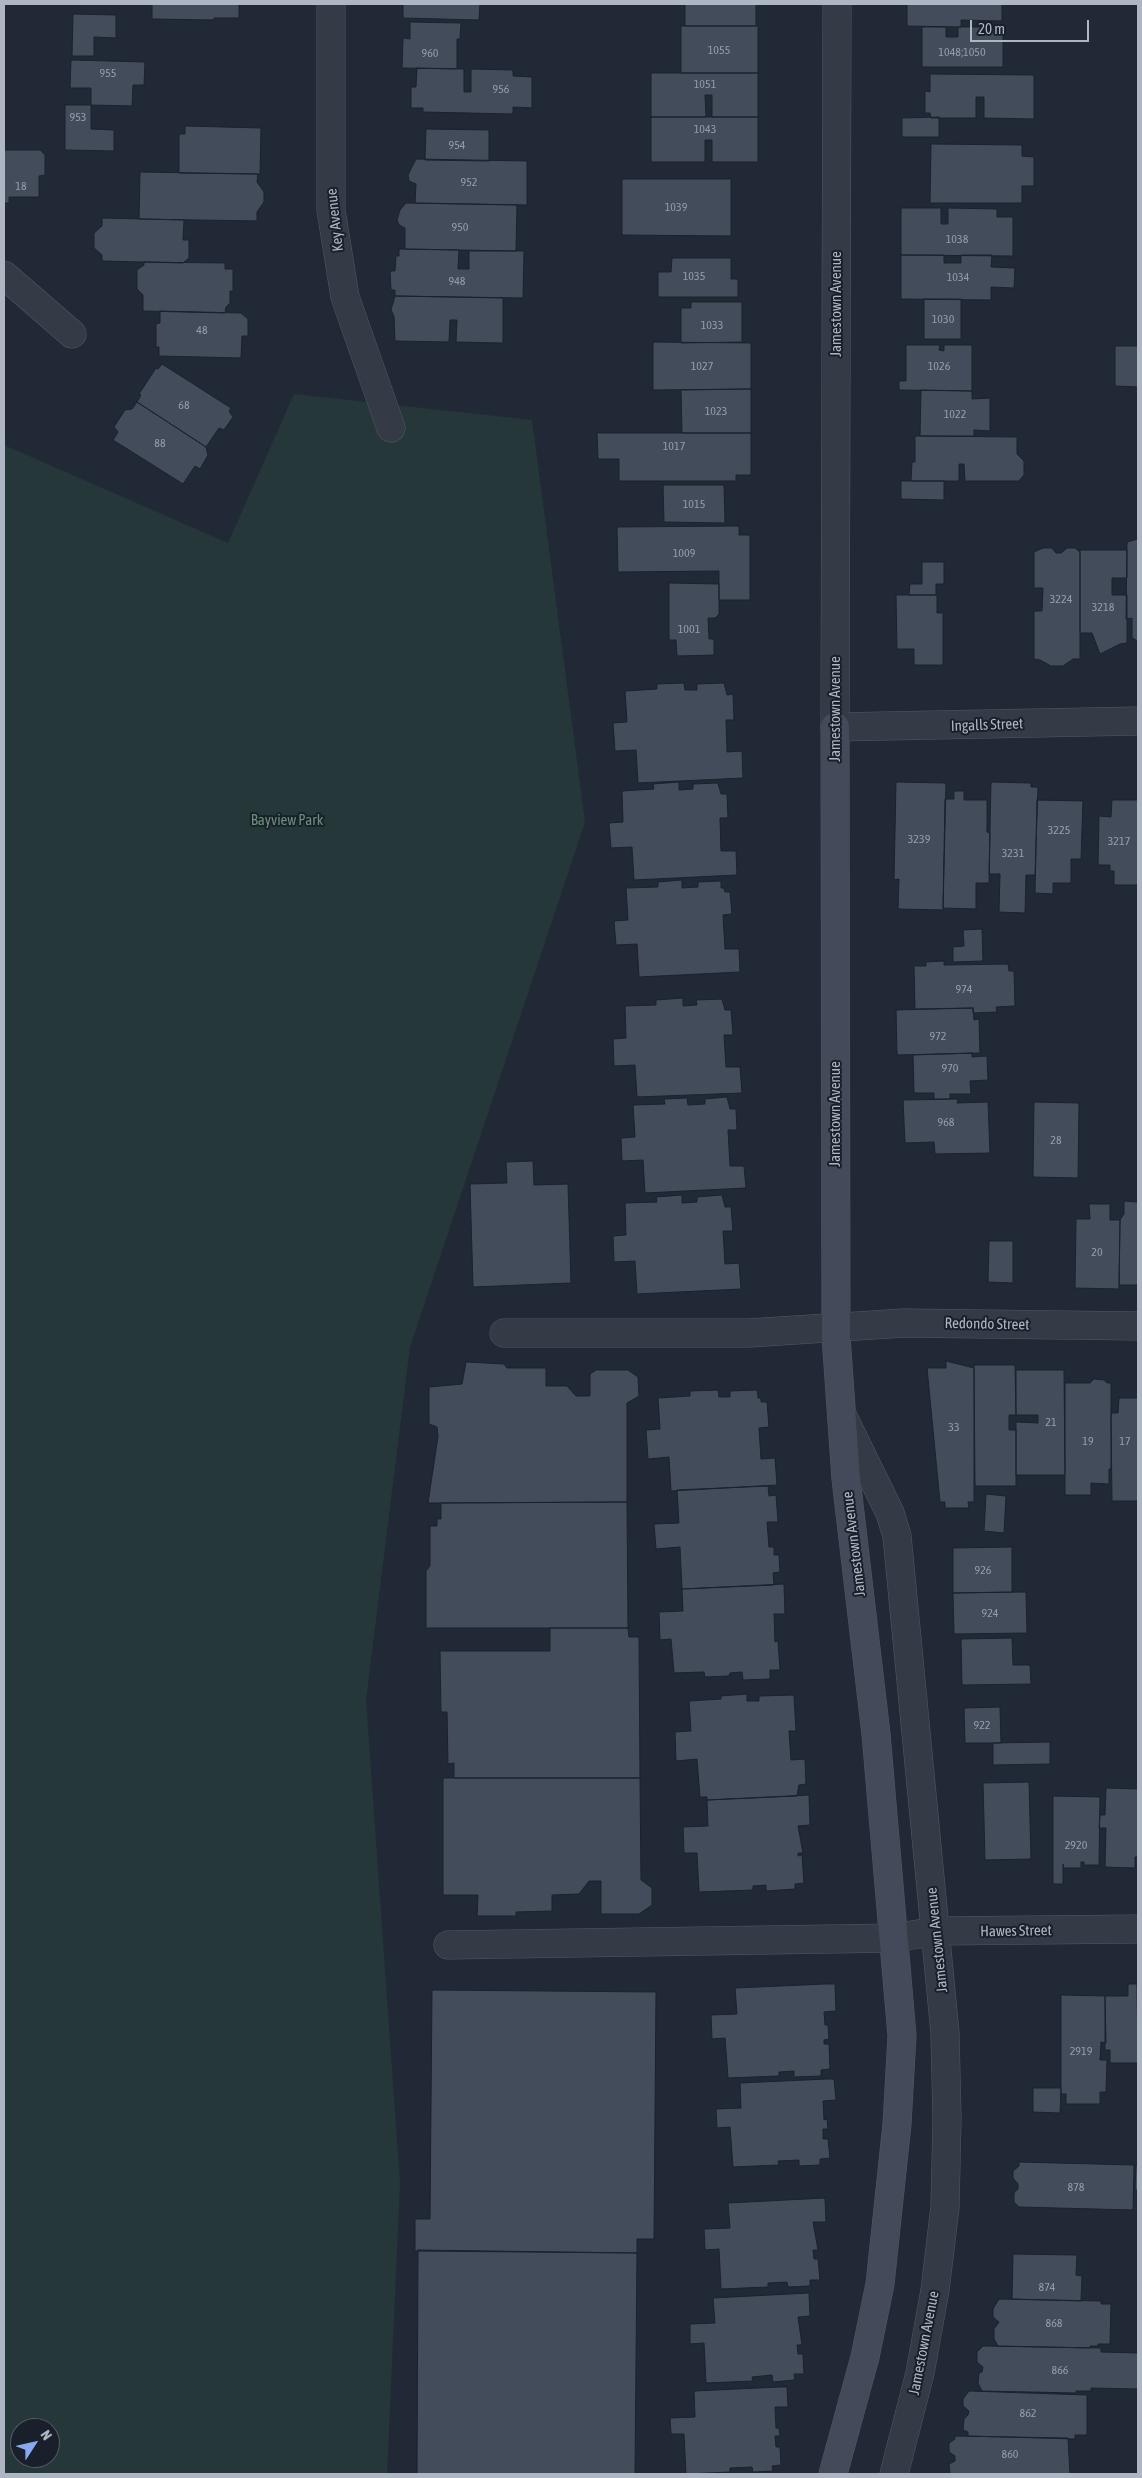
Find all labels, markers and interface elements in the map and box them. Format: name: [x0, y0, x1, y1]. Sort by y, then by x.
scale bar: [972, 10, 1091, 42]
text: 20 m: [978, 20, 1005, 37]
house number: 1055: [708, 43, 730, 57]
house number: 1048;1050: [938, 45, 986, 59]
house number: 960: [422, 46, 438, 60]
house number: 955: [100, 66, 116, 80]
house number: 1051: [694, 77, 716, 91]
house number: 956: [493, 82, 509, 96]
house number: 953: [70, 110, 86, 124]
house number: 1043: [694, 122, 716, 136]
house number: 954: [449, 138, 465, 152]
house number: 952: [461, 175, 477, 189]
house number: 18: [15, 179, 27, 193]
street label: Key Avenue: [323, 188, 347, 252]
house number: 1039: [665, 200, 687, 214]
house number: 950: [452, 220, 468, 234]
house number: 1038: [946, 232, 968, 246]
street label: Jamestown Avenue: [827, 251, 845, 357]
house number: 1035: [683, 269, 705, 283]
house number: 1034: [947, 270, 969, 284]
house number: 948: [449, 274, 465, 288]
house number: 1030: [932, 312, 954, 326]
house number: 1033: [701, 318, 723, 332]
house number: 48: [196, 323, 208, 337]
house number: 1027: [691, 359, 713, 373]
house number: 1026: [928, 359, 950, 373]
house number: 68: [178, 398, 190, 412]
house number: 1023: [705, 404, 727, 418]
house number: 1022: [944, 407, 966, 421]
house number: 88: [154, 436, 166, 450]
house number: 1017: [663, 439, 685, 453]
house number: 1015: [683, 497, 705, 511]
house number: 1009: [673, 546, 695, 560]
house number: 3224: [1050, 592, 1072, 606]
house number: 3218: [1092, 600, 1114, 614]
house number: 1001: [678, 622, 700, 636]
street label: Jamestown Avenue: [826, 656, 844, 762]
street label: Ingalls Street: [950, 715, 1024, 735]
park label: Bayview Park: [251, 811, 323, 829]
house number: 3225: [1048, 823, 1070, 837]
house number: 3239: [908, 832, 930, 846]
house number: 3217: [1108, 834, 1130, 848]
house number: 3231: [1002, 846, 1024, 860]
house number: 974: [956, 982, 972, 996]
house number: 972: [930, 1029, 946, 1043]
street label: Jamestown Avenue: [826, 1061, 844, 1167]
house number: 970: [942, 1061, 958, 1075]
house number: 968: [938, 1115, 954, 1129]
house number: 28: [1050, 1133, 1062, 1147]
house number: 20: [1091, 1245, 1103, 1259]
street label: Redondo Street: [944, 1314, 1030, 1334]
house number: 21: [1045, 1415, 1057, 1429]
house number: 33: [948, 1420, 960, 1434]
house number: 19: [1082, 1434, 1094, 1448]
house number: 17: [1119, 1434, 1131, 1448]
street label: Jamestown Avenue: [839, 1491, 869, 1597]
house number: 926: [975, 1563, 991, 1577]
house number: 924: [982, 1606, 998, 1620]
house number: 922: [974, 1718, 990, 1732]
house number: 2920: [1065, 1838, 1087, 1852]
street label: Jamestown Avenue: [923, 1887, 951, 1993]
street label: Hawes Street: [980, 1921, 1052, 1941]
house number: 2919: [1070, 2044, 1092, 2058]
house number: 878: [1068, 2180, 1084, 2194]
house number: 874: [1039, 2280, 1055, 2294]
street label: Jamestown Avenue: [905, 2289, 943, 2397]
house number: 868: [1046, 2316, 1062, 2330]
house number: 866: [1052, 2363, 1068, 2377]
house number: 862: [1020, 2406, 1036, 2420]
north arrow: [10, 2418, 60, 2468]
text: N: [38, 2427, 55, 2443]
house number: 860: [1002, 2447, 1018, 2461]

